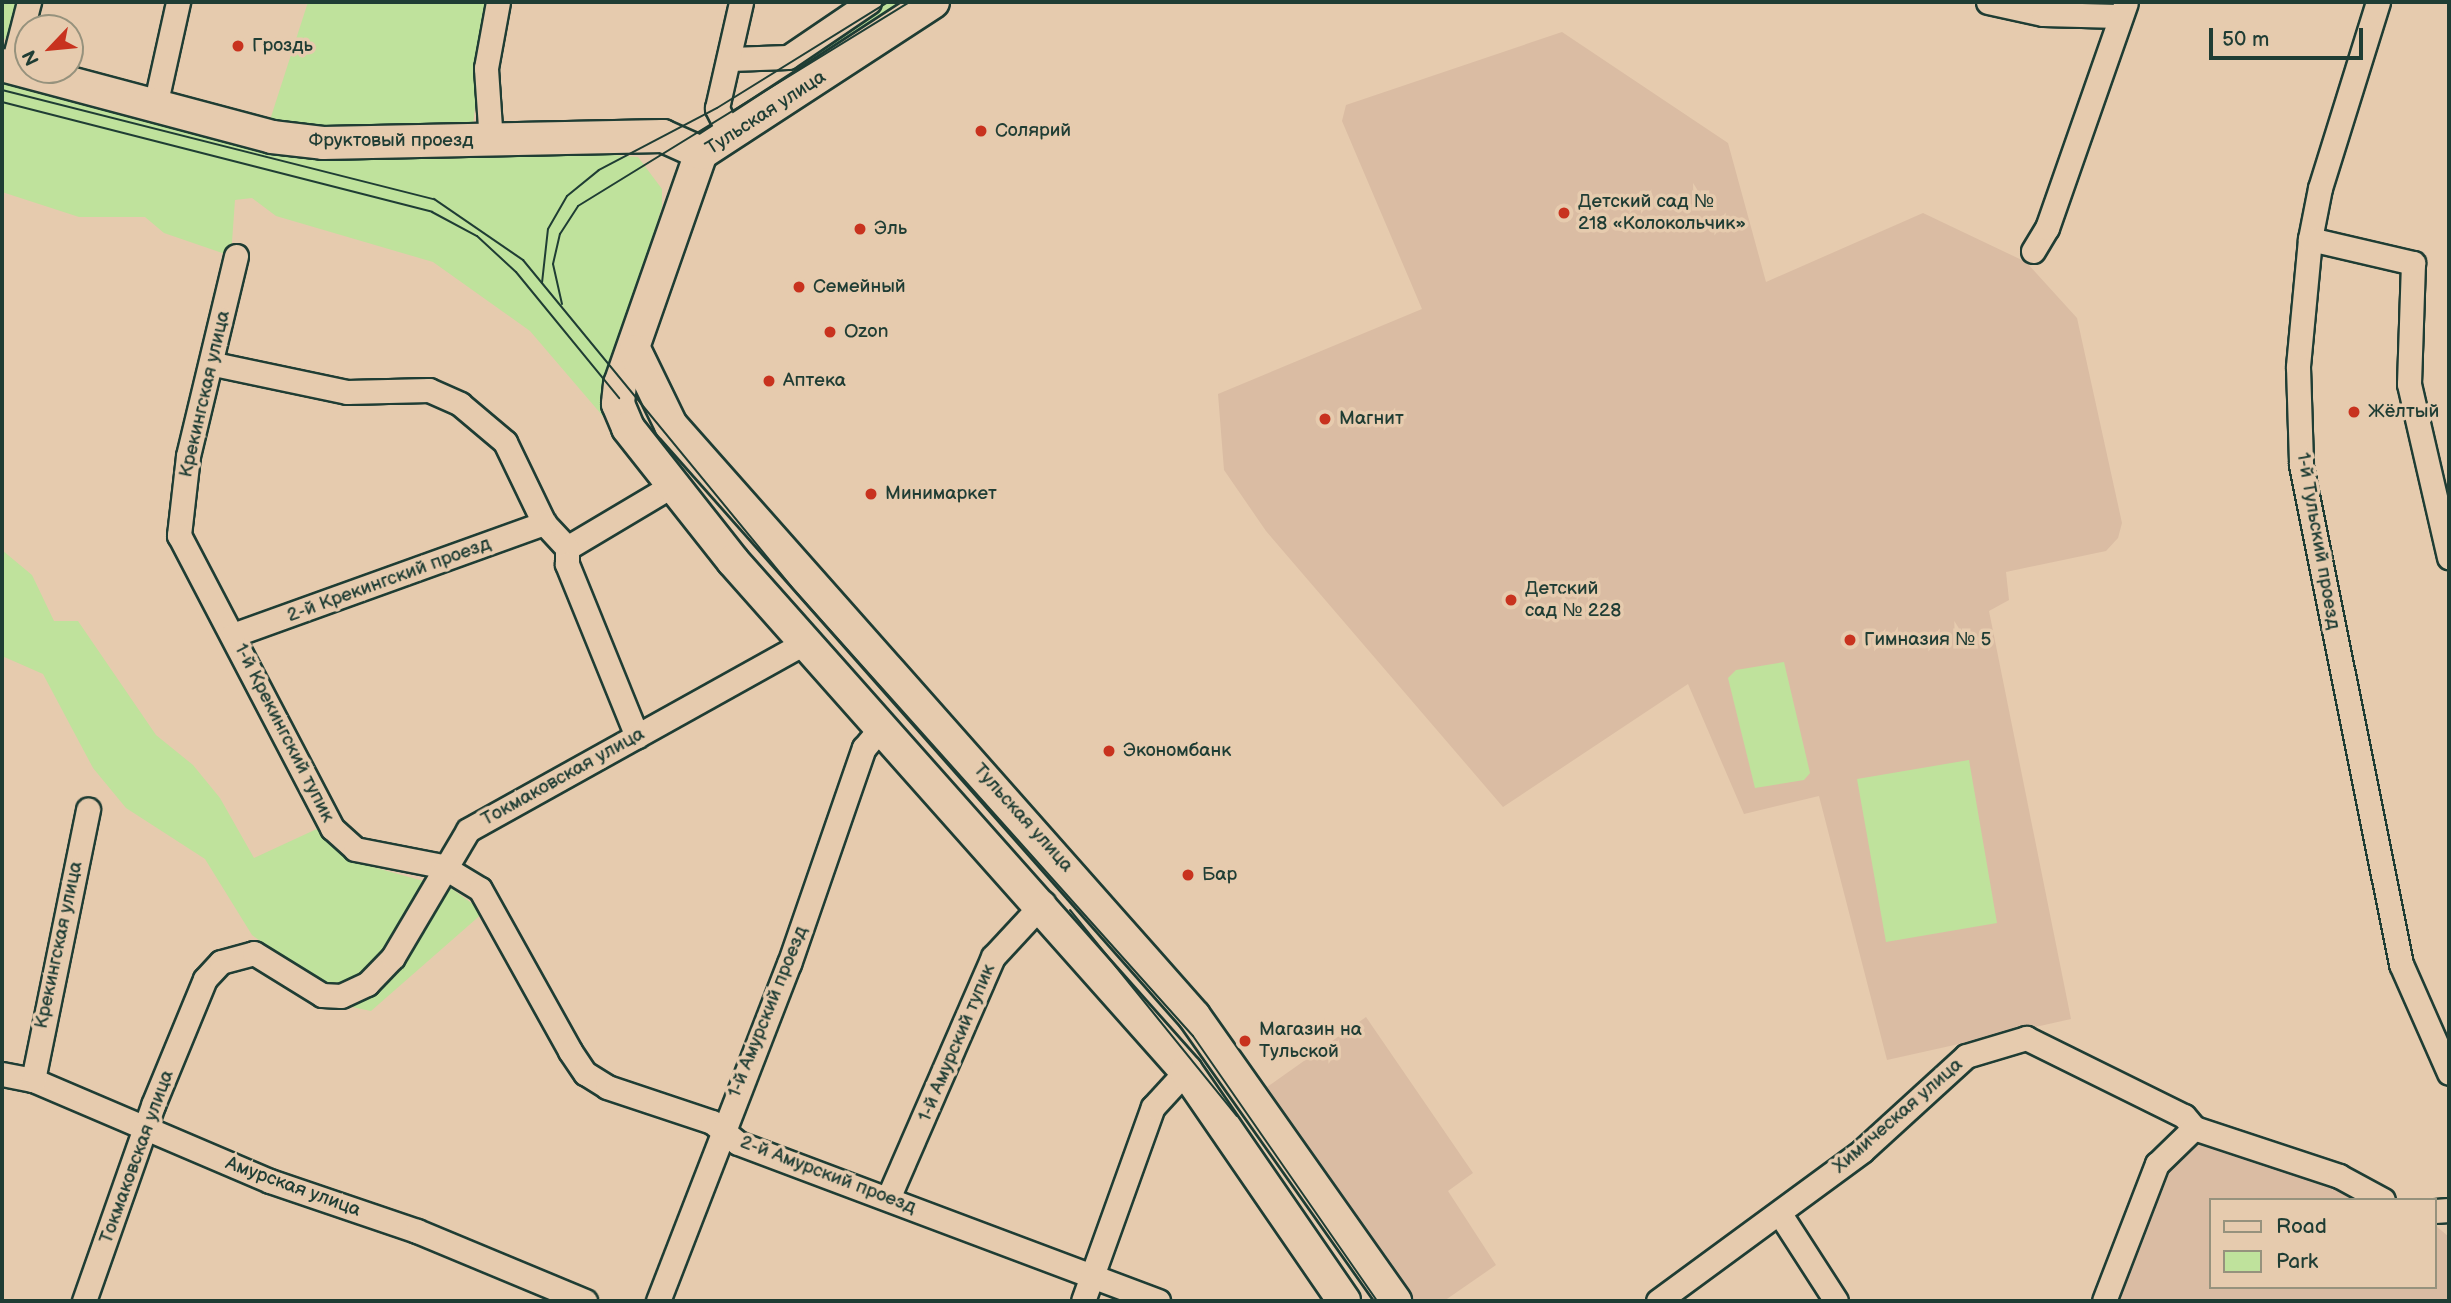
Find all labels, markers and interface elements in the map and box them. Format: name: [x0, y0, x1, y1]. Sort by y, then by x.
north arrow: [14, 14, 84, 84]
scale bar: [2213, 14, 2367, 58]
text: 50 m: [2222, 27, 2269, 52]
place label: Гроздь: [252, 35, 313, 57]
marker: Гроздь: [230, 38, 246, 54]
text: N: [18, 46, 45, 69]
street label: Тульская улица: [702, 66, 830, 160]
place label: Солярий: [995, 120, 1071, 142]
marker: Солярий: [973, 123, 989, 139]
street label: Фруктовый проезд: [308, 130, 474, 152]
place label: Детский сад № 218 «Колокольчик»: [1578, 191, 1746, 235]
marker: Детский сад № 218 «Колокольчик»: [1556, 205, 1572, 221]
place label: Эль: [874, 218, 907, 240]
marker: Эль: [852, 221, 868, 237]
place label: Семейный: [813, 276, 906, 298]
marker: Семейный: [791, 279, 807, 295]
street label: Крекингская улица: [175, 308, 235, 480]
place label: Ozon: [844, 321, 889, 343]
marker: Ozon: [822, 324, 838, 340]
place label: Аптека: [783, 370, 846, 392]
marker: Аптека: [761, 373, 777, 389]
place label: Жёлтый: [2368, 401, 2439, 423]
marker: Жёлтый: [2346, 404, 2362, 420]
place label: Магнит: [1339, 408, 1404, 430]
marker: Магнит: [1317, 411, 1333, 427]
street label: 1-й Тульский проезд: [2291, 451, 2345, 631]
place label: Минимаркет: [885, 483, 997, 505]
marker: Минимаркет: [863, 486, 879, 502]
street label: 2-й Крекингский проезд: [284, 533, 494, 627]
place label: Детский сад № 228: [1525, 578, 1621, 622]
marker: Детский сад № 228: [1503, 592, 1519, 608]
place label: Гимназия № 5: [1864, 629, 1991, 651]
marker: Гимназия № 5: [1842, 632, 1858, 648]
street label: 1-й Крекингский тупик: [229, 640, 339, 826]
street label: Токмаковская улица: [477, 723, 649, 831]
place label: Экономбанк: [1123, 740, 1231, 762]
marker: Экономбанк: [1101, 743, 1117, 759]
street label: Тульская улица: [968, 759, 1078, 877]
street label: Крекингская улица: [30, 859, 88, 1031]
place label: Бар: [1202, 864, 1237, 886]
marker: Бар: [1180, 867, 1196, 883]
street label: 1-й Амурский проезд: [723, 923, 813, 1101]
street label: 1-й Амурский тупик: [913, 961, 1001, 1125]
place label: Магазин на Тульской: [1259, 1019, 1362, 1063]
marker: Магазин на Тульской: [1237, 1033, 1253, 1049]
street label: Химическая улица: [1829, 1054, 1967, 1178]
street label: Токмаковская улица: [95, 1067, 179, 1247]
street label: 2-й Амурский проезд: [737, 1131, 919, 1219]
street label: Амурская улица: [222, 1152, 364, 1222]
legend: [2210, 1198, 2437, 1289]
text: Road: [2276, 1214, 2327, 1239]
text: Park: [2276, 1249, 2318, 1274]

